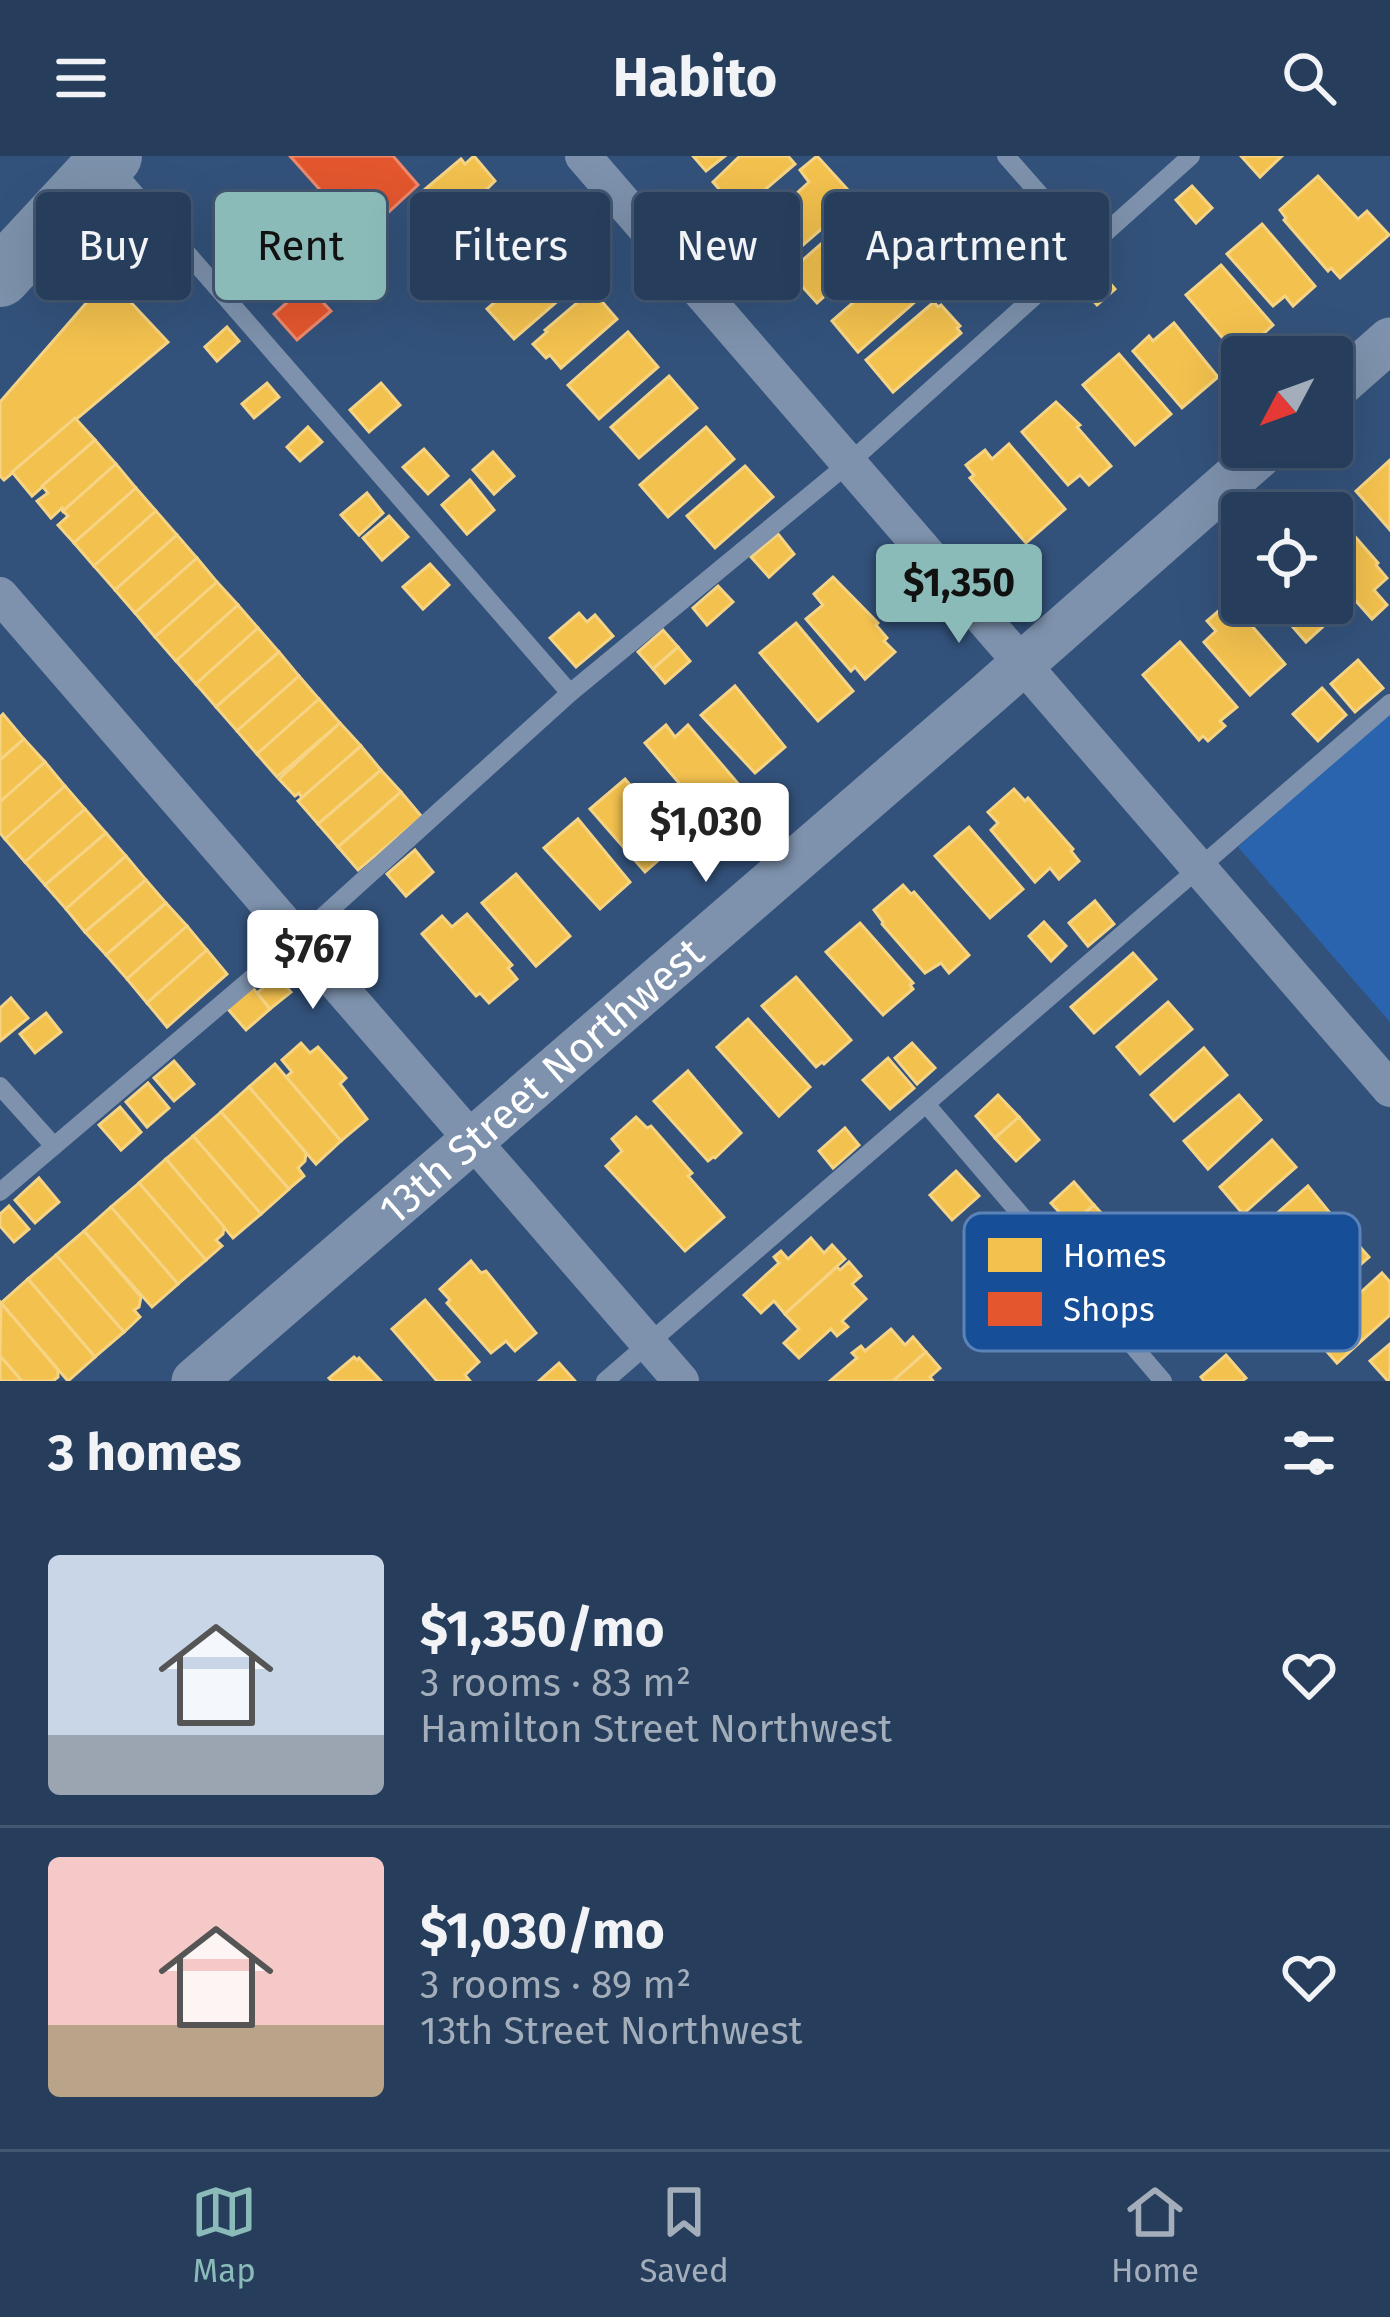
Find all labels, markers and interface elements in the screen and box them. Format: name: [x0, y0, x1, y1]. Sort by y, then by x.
icon: menu: [48, 45, 114, 111]
icon: search: [1276, 45, 1342, 111]
text: Habito: [613, 46, 777, 110]
chip: Buy: [36, 192, 191, 300]
chip: Rent: [215, 192, 386, 300]
chip: Filters: [410, 192, 610, 300]
chip: New: [634, 192, 800, 300]
chip: Apartment: [824, 192, 1109, 300]
north arrow: [1221, 336, 1353, 468]
map controls: [1221, 336, 1353, 624]
button: locate: [1221, 492, 1353, 624]
pin: $1,350: [861, 544, 1057, 646]
text: $1,350: [903, 560, 1015, 606]
pin: $1,030: [608, 783, 804, 885]
text: $1,030: [650, 799, 762, 845]
pin: $767: [242, 910, 384, 1012]
text: $767: [274, 926, 352, 972]
street label: 13th Street Northwest: [370, 927, 715, 1235]
legend: [964, 1213, 1360, 1351]
text: Homes: [1063, 1236, 1166, 1276]
text: Shops: [1063, 1290, 1155, 1330]
icon: filters: [1276, 1420, 1342, 1486]
text: 3 homes: [48, 1422, 242, 1484]
text: $1,350/mo: [420, 1598, 664, 1660]
icon: home: [144, 1603, 288, 1747]
icon: heart: [1276, 1642, 1342, 1708]
text: 3 rooms · 83 m²: [420, 1660, 691, 1706]
text: Hamilton Street Northwest: [420, 1706, 892, 1752]
text: $1,030/mo: [420, 1900, 665, 1962]
icon: home: [144, 1905, 288, 2049]
icon: heart: [1276, 1944, 1342, 2010]
text: 3 rooms · 89 m²: [420, 1962, 691, 2008]
text: 13th Street Northwest: [420, 2008, 803, 2054]
tab: Map: [191, 2179, 257, 2291]
tab: Saved: [639, 2179, 729, 2291]
tab: Home: [1111, 2179, 1199, 2291]

